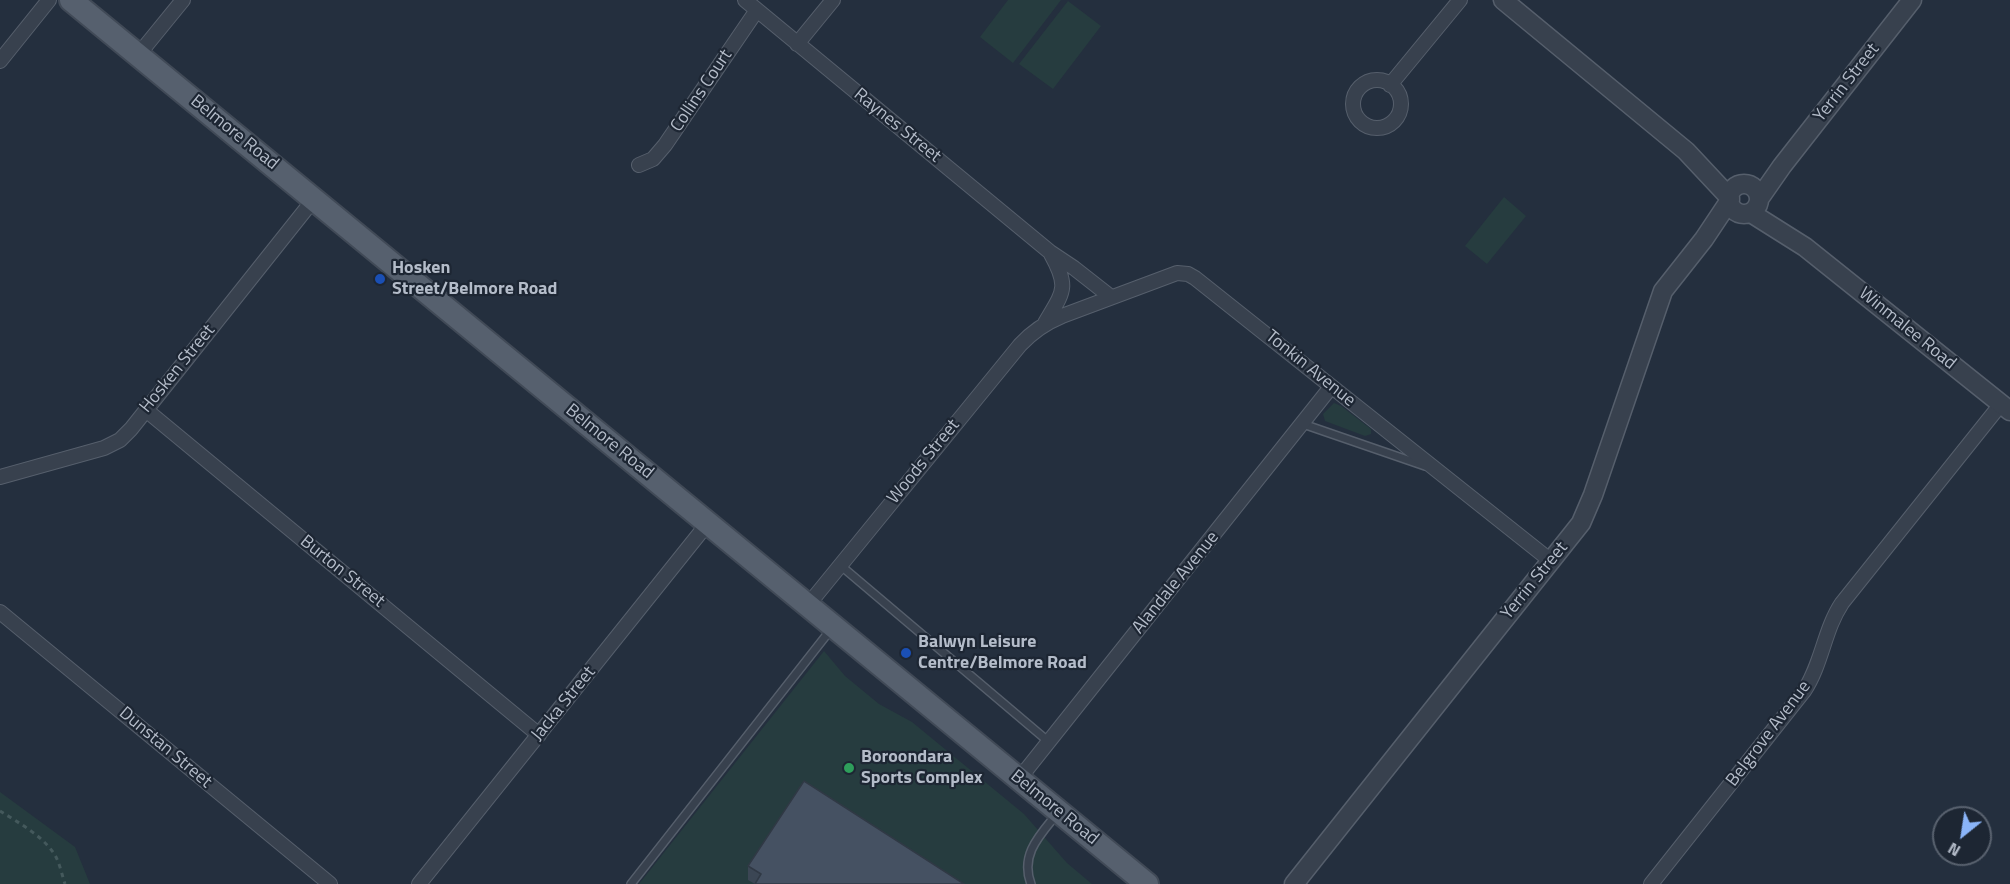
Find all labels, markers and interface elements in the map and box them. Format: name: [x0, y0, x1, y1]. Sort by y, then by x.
street label: Yerrin Street: [1810, 39, 1884, 127]
street label: Collins Court: [667, 46, 737, 136]
street label: Raynes Street: [849, 84, 945, 168]
street label: Belmore Road: [186, 91, 282, 175]
place label: Hosken Street/Belmore Road: [392, 258, 557, 300]
marker: Hosken Street/Belmore Road: [373, 272, 387, 286]
street label: Winmalee Road: [1854, 283, 1960, 375]
street label: Hosken Street: [136, 320, 220, 418]
street label: Tonkin Avenue: [1261, 326, 1359, 412]
street label: Belmore Road: [561, 400, 657, 484]
street label: Woods Street: [883, 415, 965, 509]
street label: Alandale Avenue: [1128, 527, 1224, 639]
street label: Burton Street: [295, 531, 389, 613]
street label: Yerrin Street: [1497, 538, 1573, 624]
place label: Balwyn Leisure Centre/Belmore Road: [918, 632, 1087, 674]
marker: Balwyn Leisure Centre/Belmore Road: [899, 646, 913, 660]
street label: Jacka Street: [527, 662, 601, 746]
street label: Belgrove Avenue: [1722, 677, 1816, 791]
street label: Dunstan Street: [114, 703, 216, 793]
place label: Boroondara Sports Complex: [861, 747, 983, 789]
marker: Boroondara Sports Complex: [842, 761, 856, 775]
street label: Belmore Road: [1006, 766, 1102, 850]
north arrow: [1932, 806, 1992, 866]
text: N: [1943, 837, 1965, 863]

